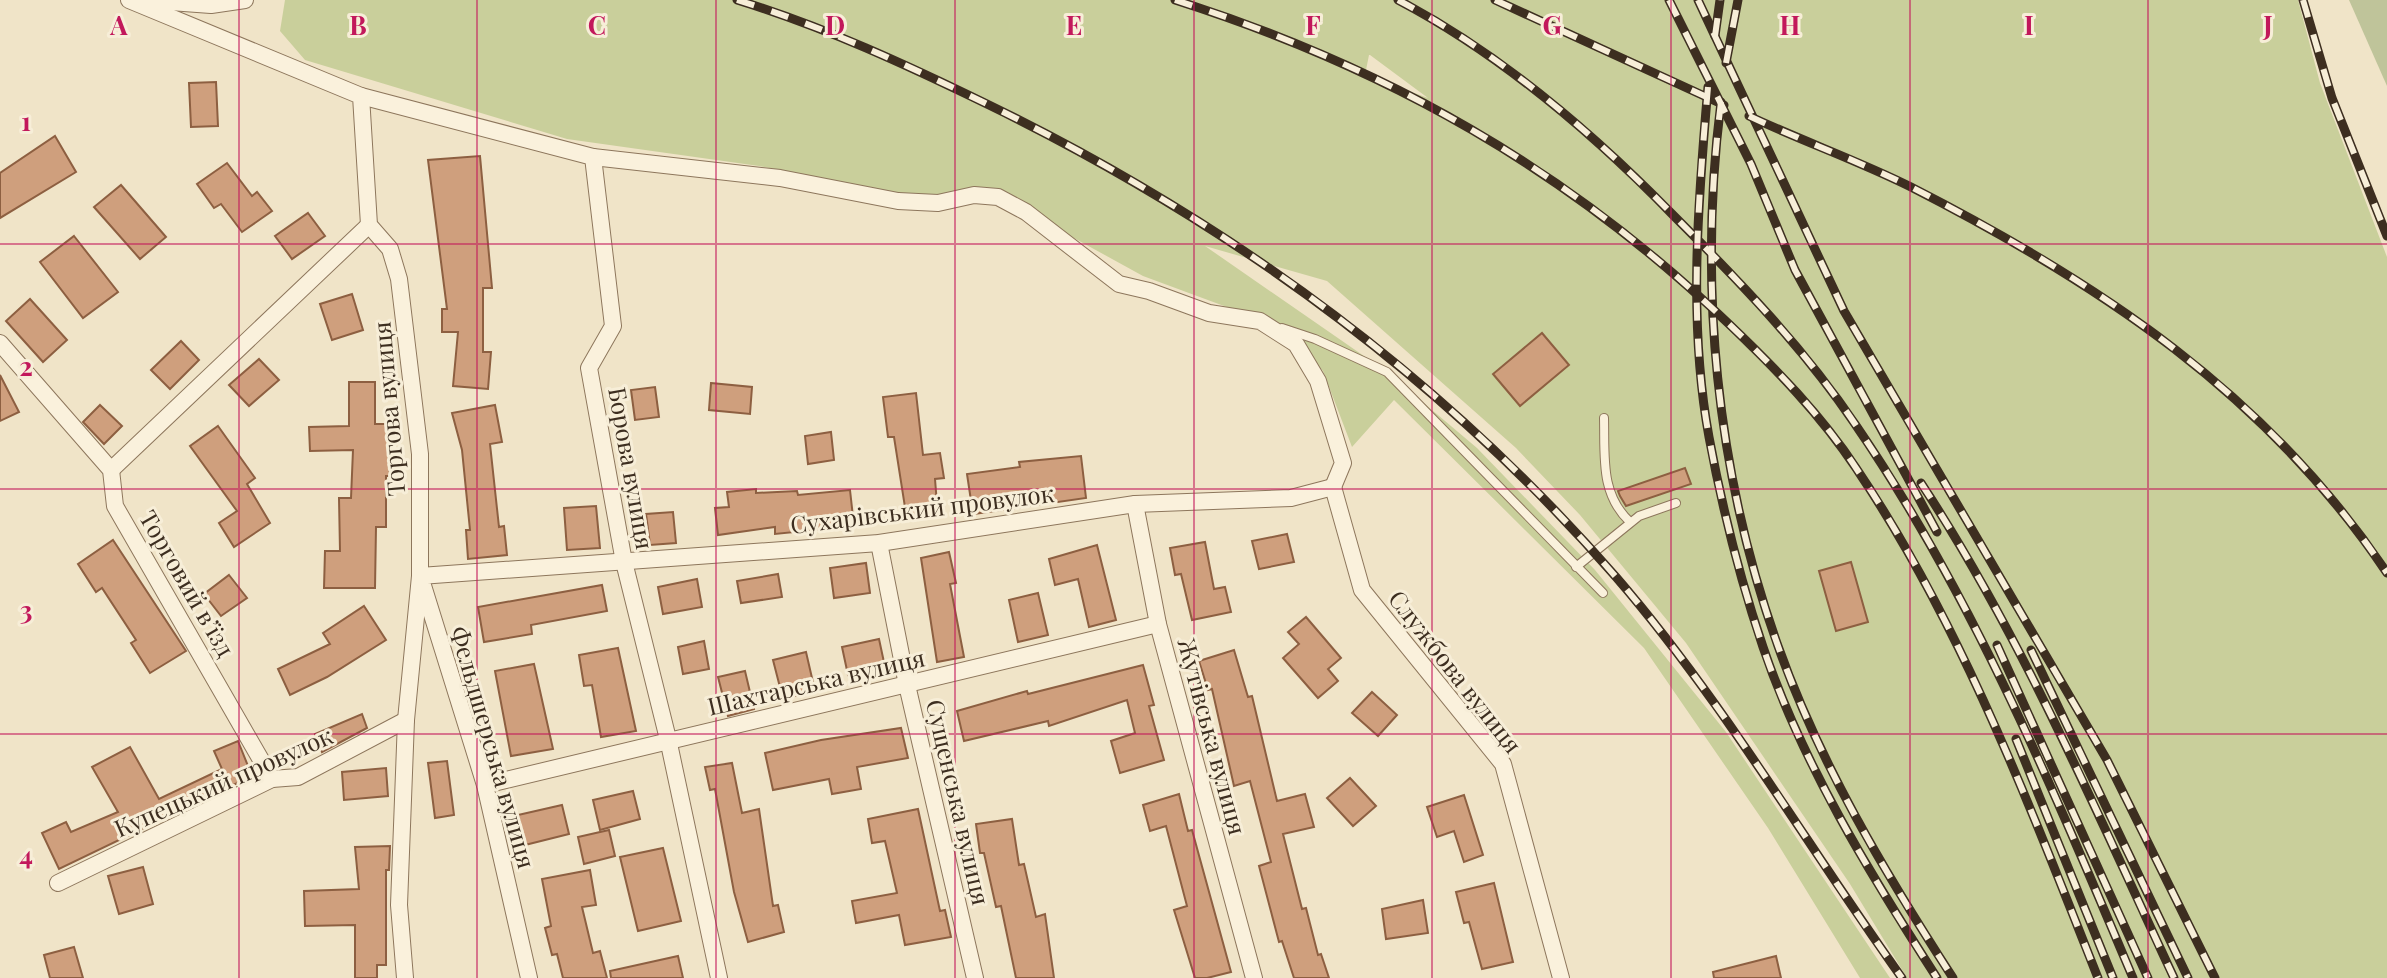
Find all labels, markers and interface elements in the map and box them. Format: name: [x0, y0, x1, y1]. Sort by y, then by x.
text: A: [109, 7, 128, 42]
text: B: [349, 7, 367, 42]
text: C: [588, 7, 606, 42]
text: D: [825, 7, 845, 42]
text: E: [1066, 7, 1082, 42]
text: F: [1305, 7, 1321, 42]
text: G: [1542, 7, 1562, 42]
text: H: [1780, 7, 1800, 42]
text: I: [2024, 7, 2034, 42]
text: J: [2262, 7, 2273, 42]
text: 1: [21, 103, 31, 138]
street label: Торгова вулиця: [364, 320, 412, 498]
text: 2: [19, 348, 33, 383]
street label: Борова вулиця: [602, 384, 662, 552]
street label: Сухарівський провулок: [788, 476, 1056, 540]
street label: Торговий в’їзд: [133, 504, 243, 662]
street label: Службова вулиця: [1382, 583, 1530, 759]
text: 3: [20, 592, 32, 627]
street label: Фельдшерська вулиця: [444, 622, 544, 872]
street label: Жутівська вулиця: [1171, 634, 1255, 838]
street label: Шахтарська вулиця: [704, 640, 928, 722]
street label: Сущенська вулиця: [920, 696, 998, 908]
street label: Купецький провулок: [109, 718, 337, 844]
text: 4: [19, 837, 33, 872]

